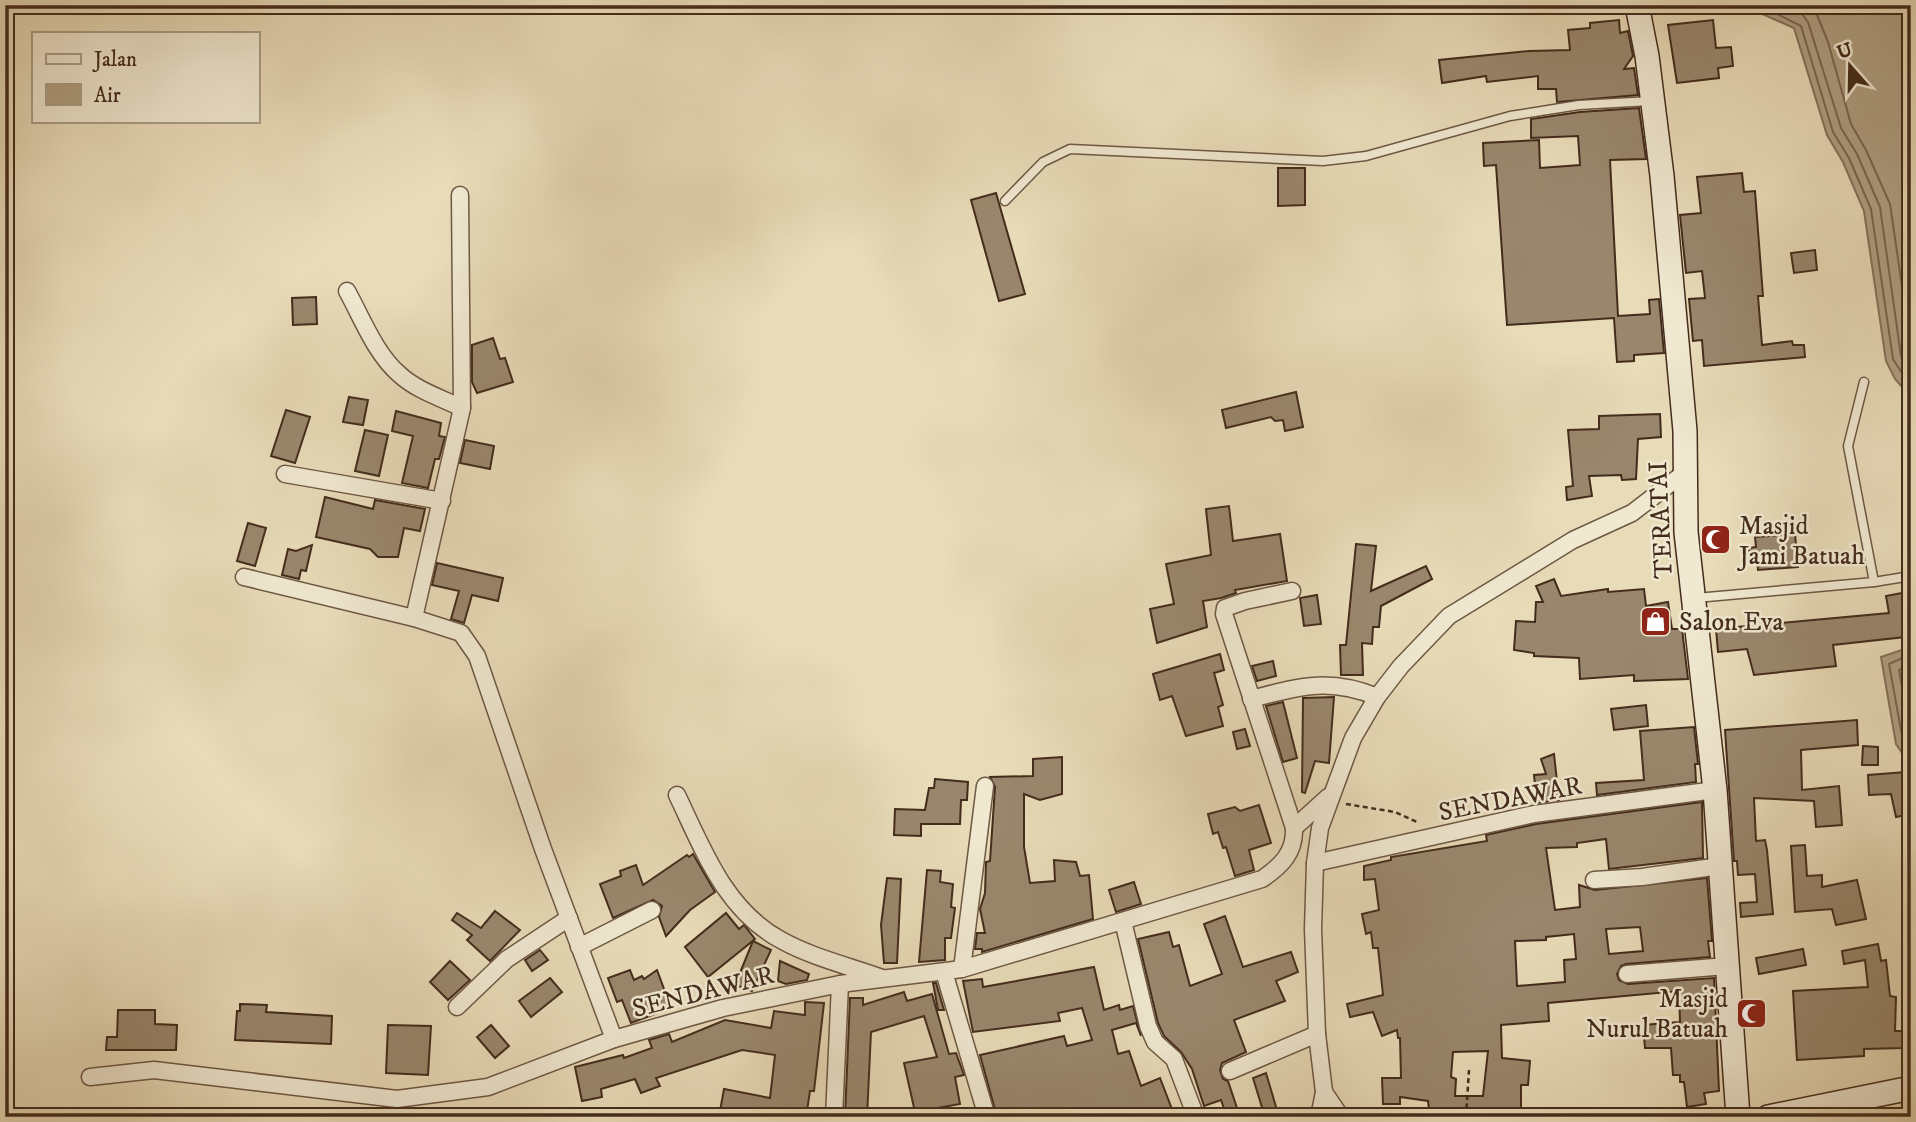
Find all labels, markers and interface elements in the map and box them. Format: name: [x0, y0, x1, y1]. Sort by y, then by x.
legend: [32, 32, 259, 122]
north arrow: [1814, 32, 1884, 102]
text: U: [1834, 38, 1856, 65]
text: Jalan: [92, 47, 137, 73]
text: Air: [94, 83, 121, 109]
street label: TERATAI: [1642, 460, 1681, 579]
place label: Masjid Jami Batuah: [1737, 510, 1865, 573]
mosque icon: Masjid Jami Batuah: [1699, 523, 1733, 557]
shop icon: Salon Eva: [1639, 604, 1673, 638]
place label: Salon Eva: [1679, 606, 1784, 639]
street label: SENDAWAR: [1436, 769, 1585, 830]
street label: SENDAWAR: [629, 959, 778, 1026]
place label: Masjid Nurul Batuah: [1586, 983, 1728, 1046]
mosque icon: Masjid Nurul Batuah: [1734, 996, 1768, 1030]

